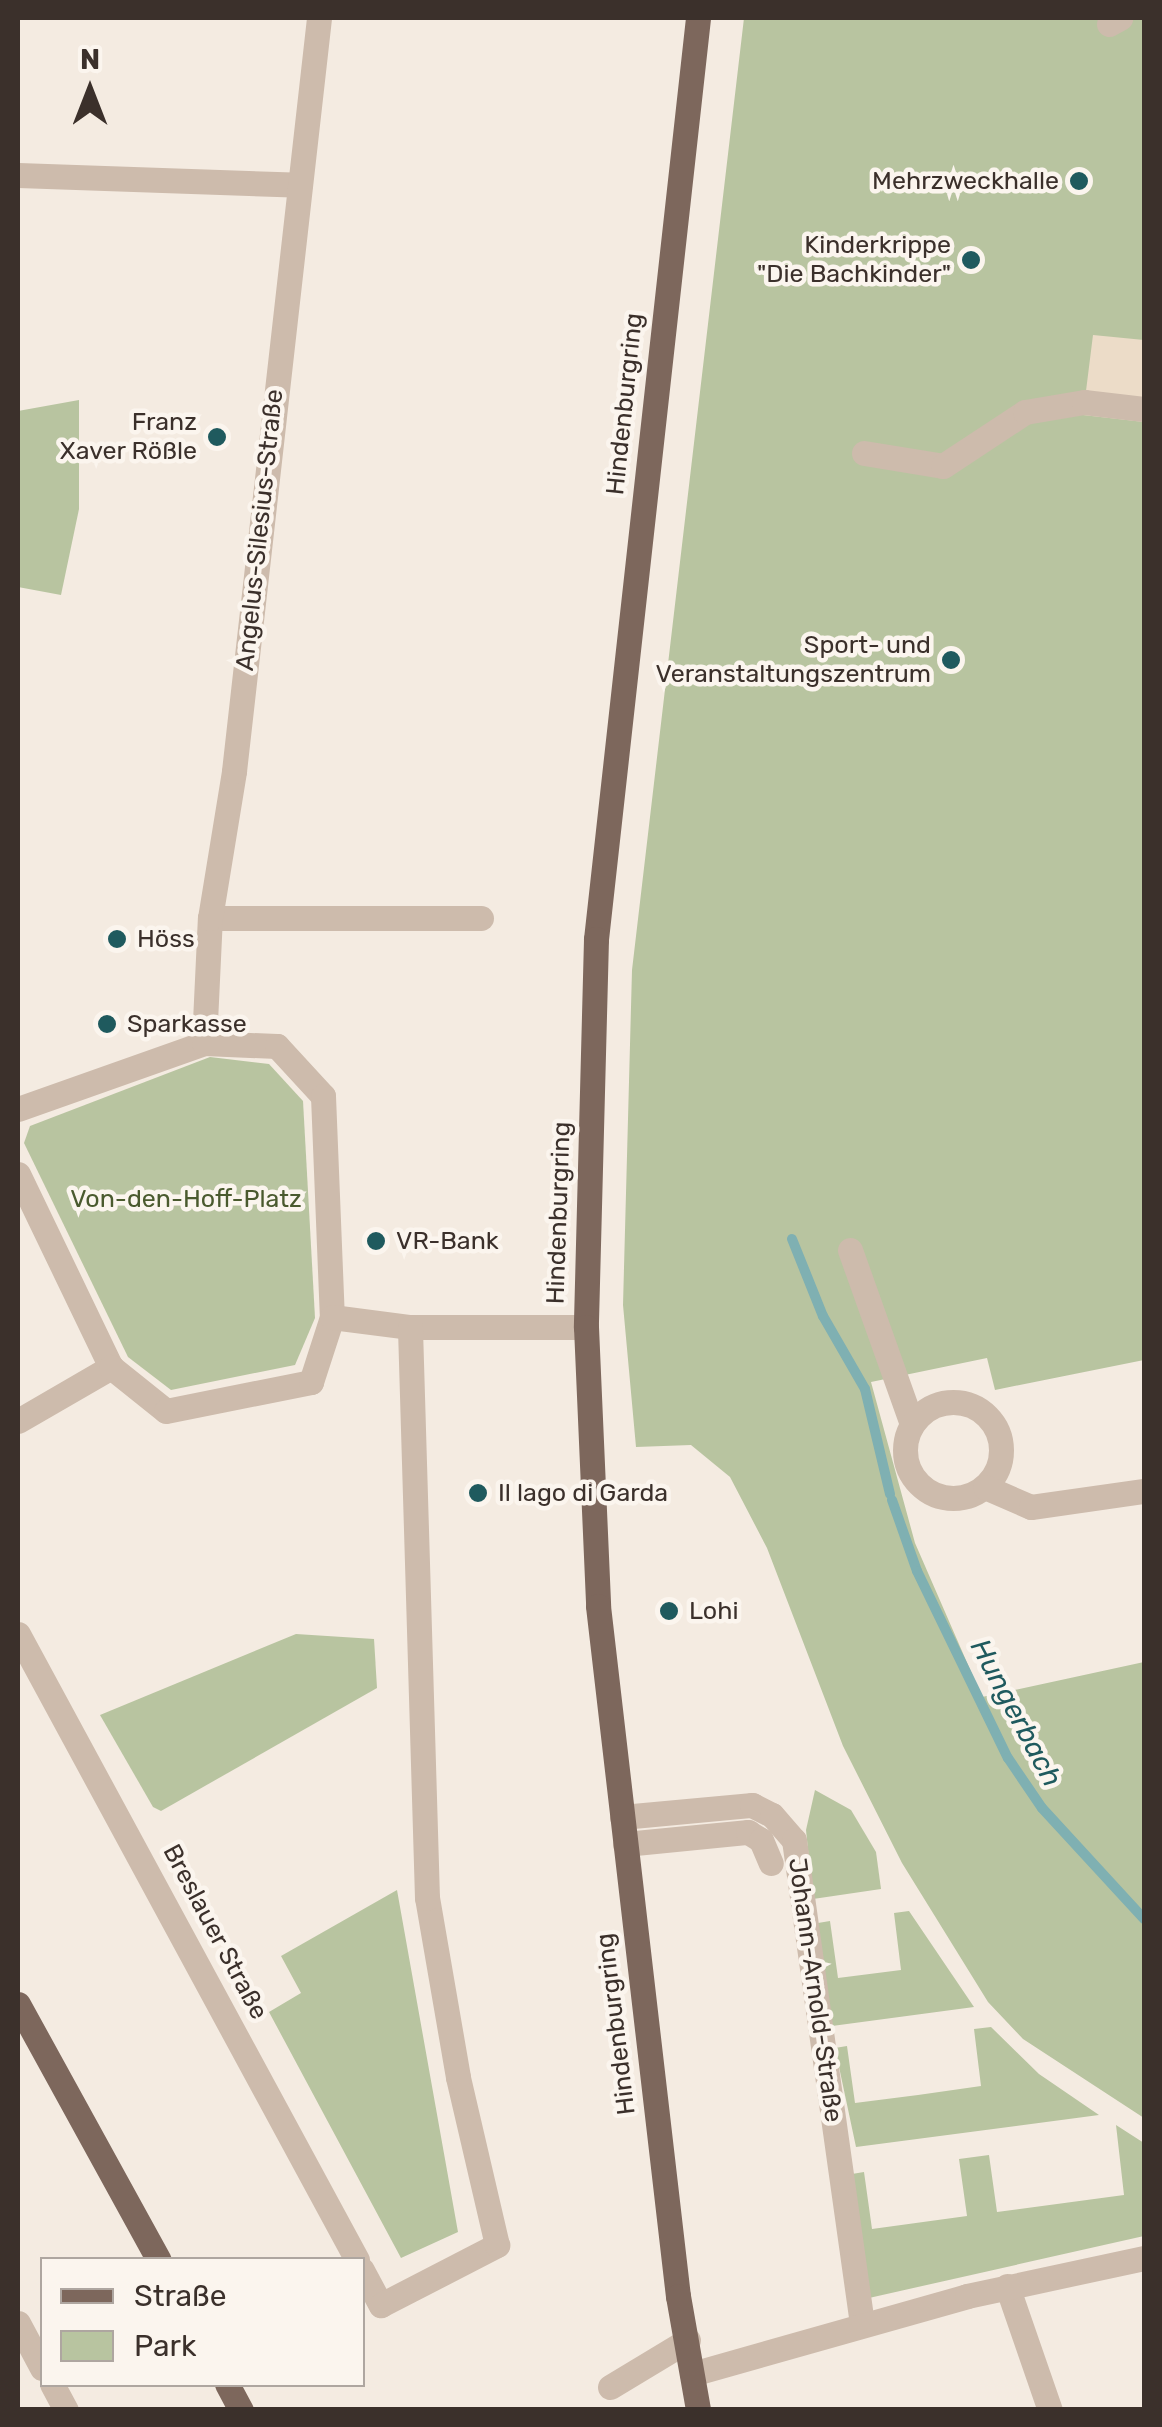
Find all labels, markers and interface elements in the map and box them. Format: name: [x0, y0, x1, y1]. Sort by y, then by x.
north arrow: [40, 40, 140, 140]
text: N: [80, 43, 100, 76]
place label: Mehrzweckhalle: [872, 166, 1059, 196]
marker: Mehrzweckhalle: [1068, 170, 1090, 192]
place label: Kinderkrippe "Die Bachkinder": [757, 231, 951, 290]
marker: Kinderkrippe "Die Bachkinder": [960, 249, 982, 271]
street label: Hindenburgring: [601, 312, 649, 496]
street label: Angelus-Silesius-Straße: [230, 388, 290, 672]
place label: Franz Xaver Rößle: [59, 408, 197, 467]
marker: Franz Xaver Rößle: [206, 426, 228, 448]
place label: Sport- und Veranstaltungszentrum: [656, 631, 931, 690]
marker: Sport- und Veranstaltungszentrum: [940, 649, 962, 671]
place label: Höss: [137, 924, 195, 954]
marker: Höss: [106, 928, 128, 950]
place label: Sparkasse: [127, 1009, 247, 1039]
marker: Sparkasse: [96, 1013, 118, 1035]
street label: Hindenburgring: [541, 1121, 577, 1305]
park label: Von-den-Hoff-Platz: [70, 1184, 302, 1214]
place label: VR-Bank: [396, 1226, 499, 1256]
marker: VR-Bank: [365, 1230, 387, 1252]
place label: Il lago di Garda: [498, 1478, 668, 1508]
marker: Il lago di Garda: [467, 1482, 489, 1504]
place label: Lohi: [689, 1596, 738, 1626]
marker: Lohi: [658, 1600, 680, 1622]
water label: Hungerbach: [963, 1633, 1069, 1793]
street label: Breslauer Straße: [156, 1839, 274, 2025]
street label: Johann-Arnold-Straße: [782, 1856, 848, 2124]
street label: Hindenburgring: [590, 1931, 642, 2117]
legend: [40, 2257, 365, 2387]
text: Straße: [134, 2278, 227, 2314]
text: Park: [134, 2328, 196, 2364]

